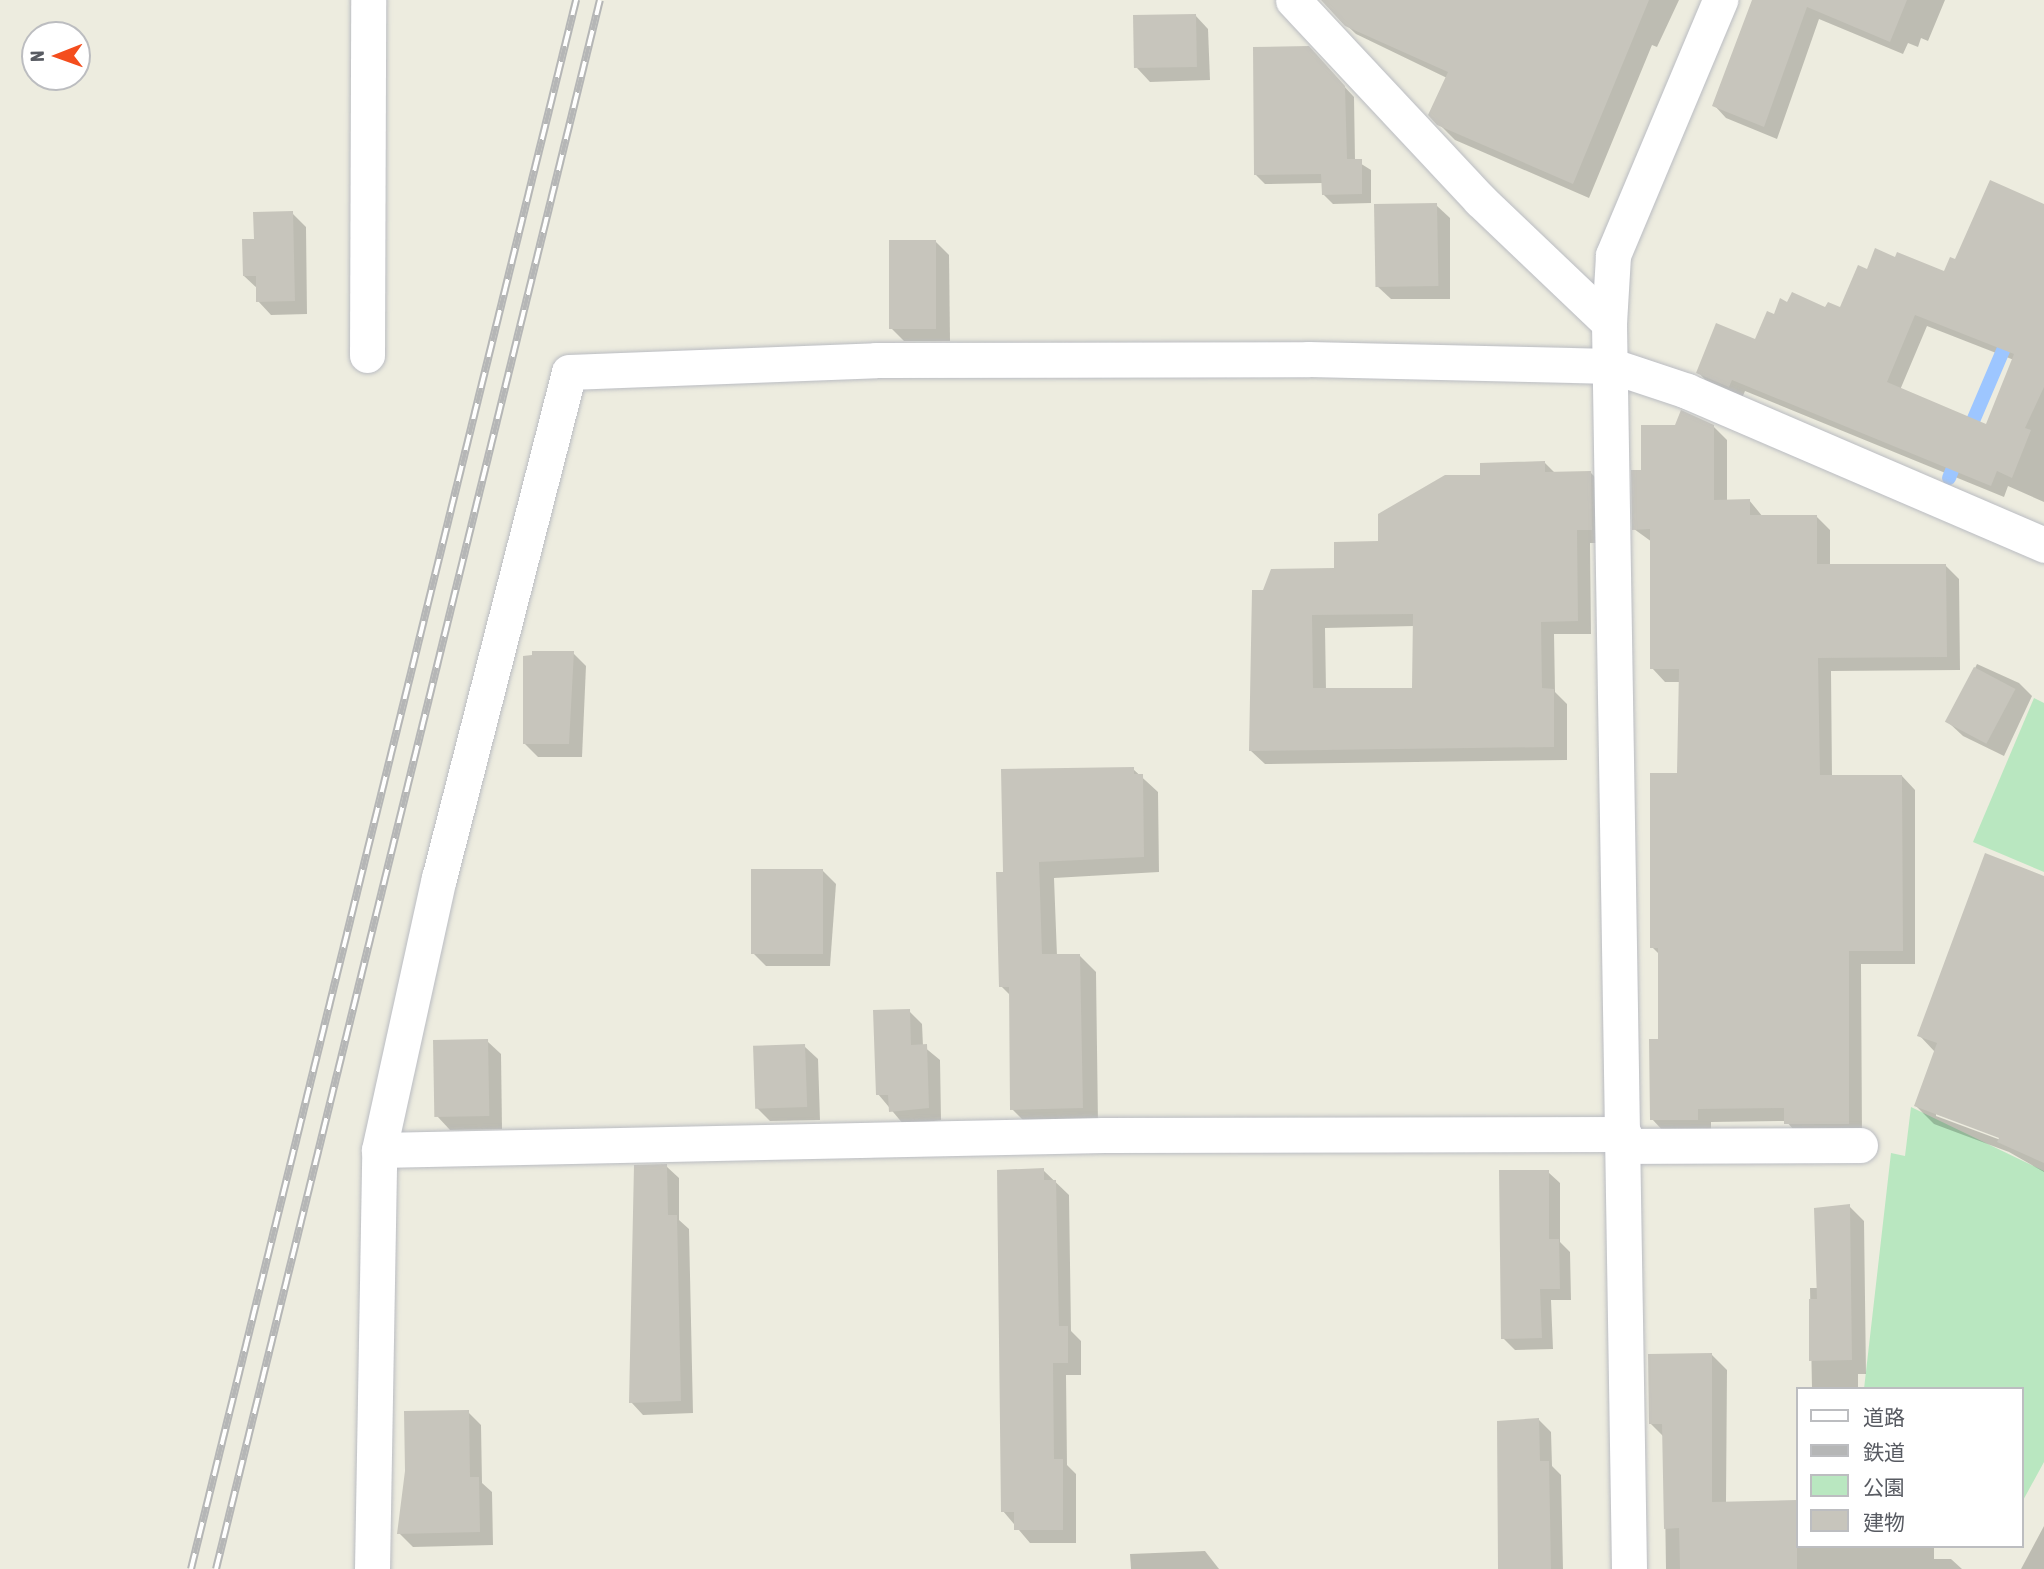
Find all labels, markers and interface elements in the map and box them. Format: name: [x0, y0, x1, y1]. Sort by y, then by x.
north arrow: [21, 21, 91, 91]
text: N: [26, 51, 48, 62]
legend: [1796, 1387, 2023, 1548]
text: 道路: [1863, 1405, 1905, 1429]
text: 鉄道: [1863, 1440, 1905, 1464]
text: 公園: [1863, 1475, 1905, 1499]
text: 建物: [1863, 1510, 1905, 1534]

